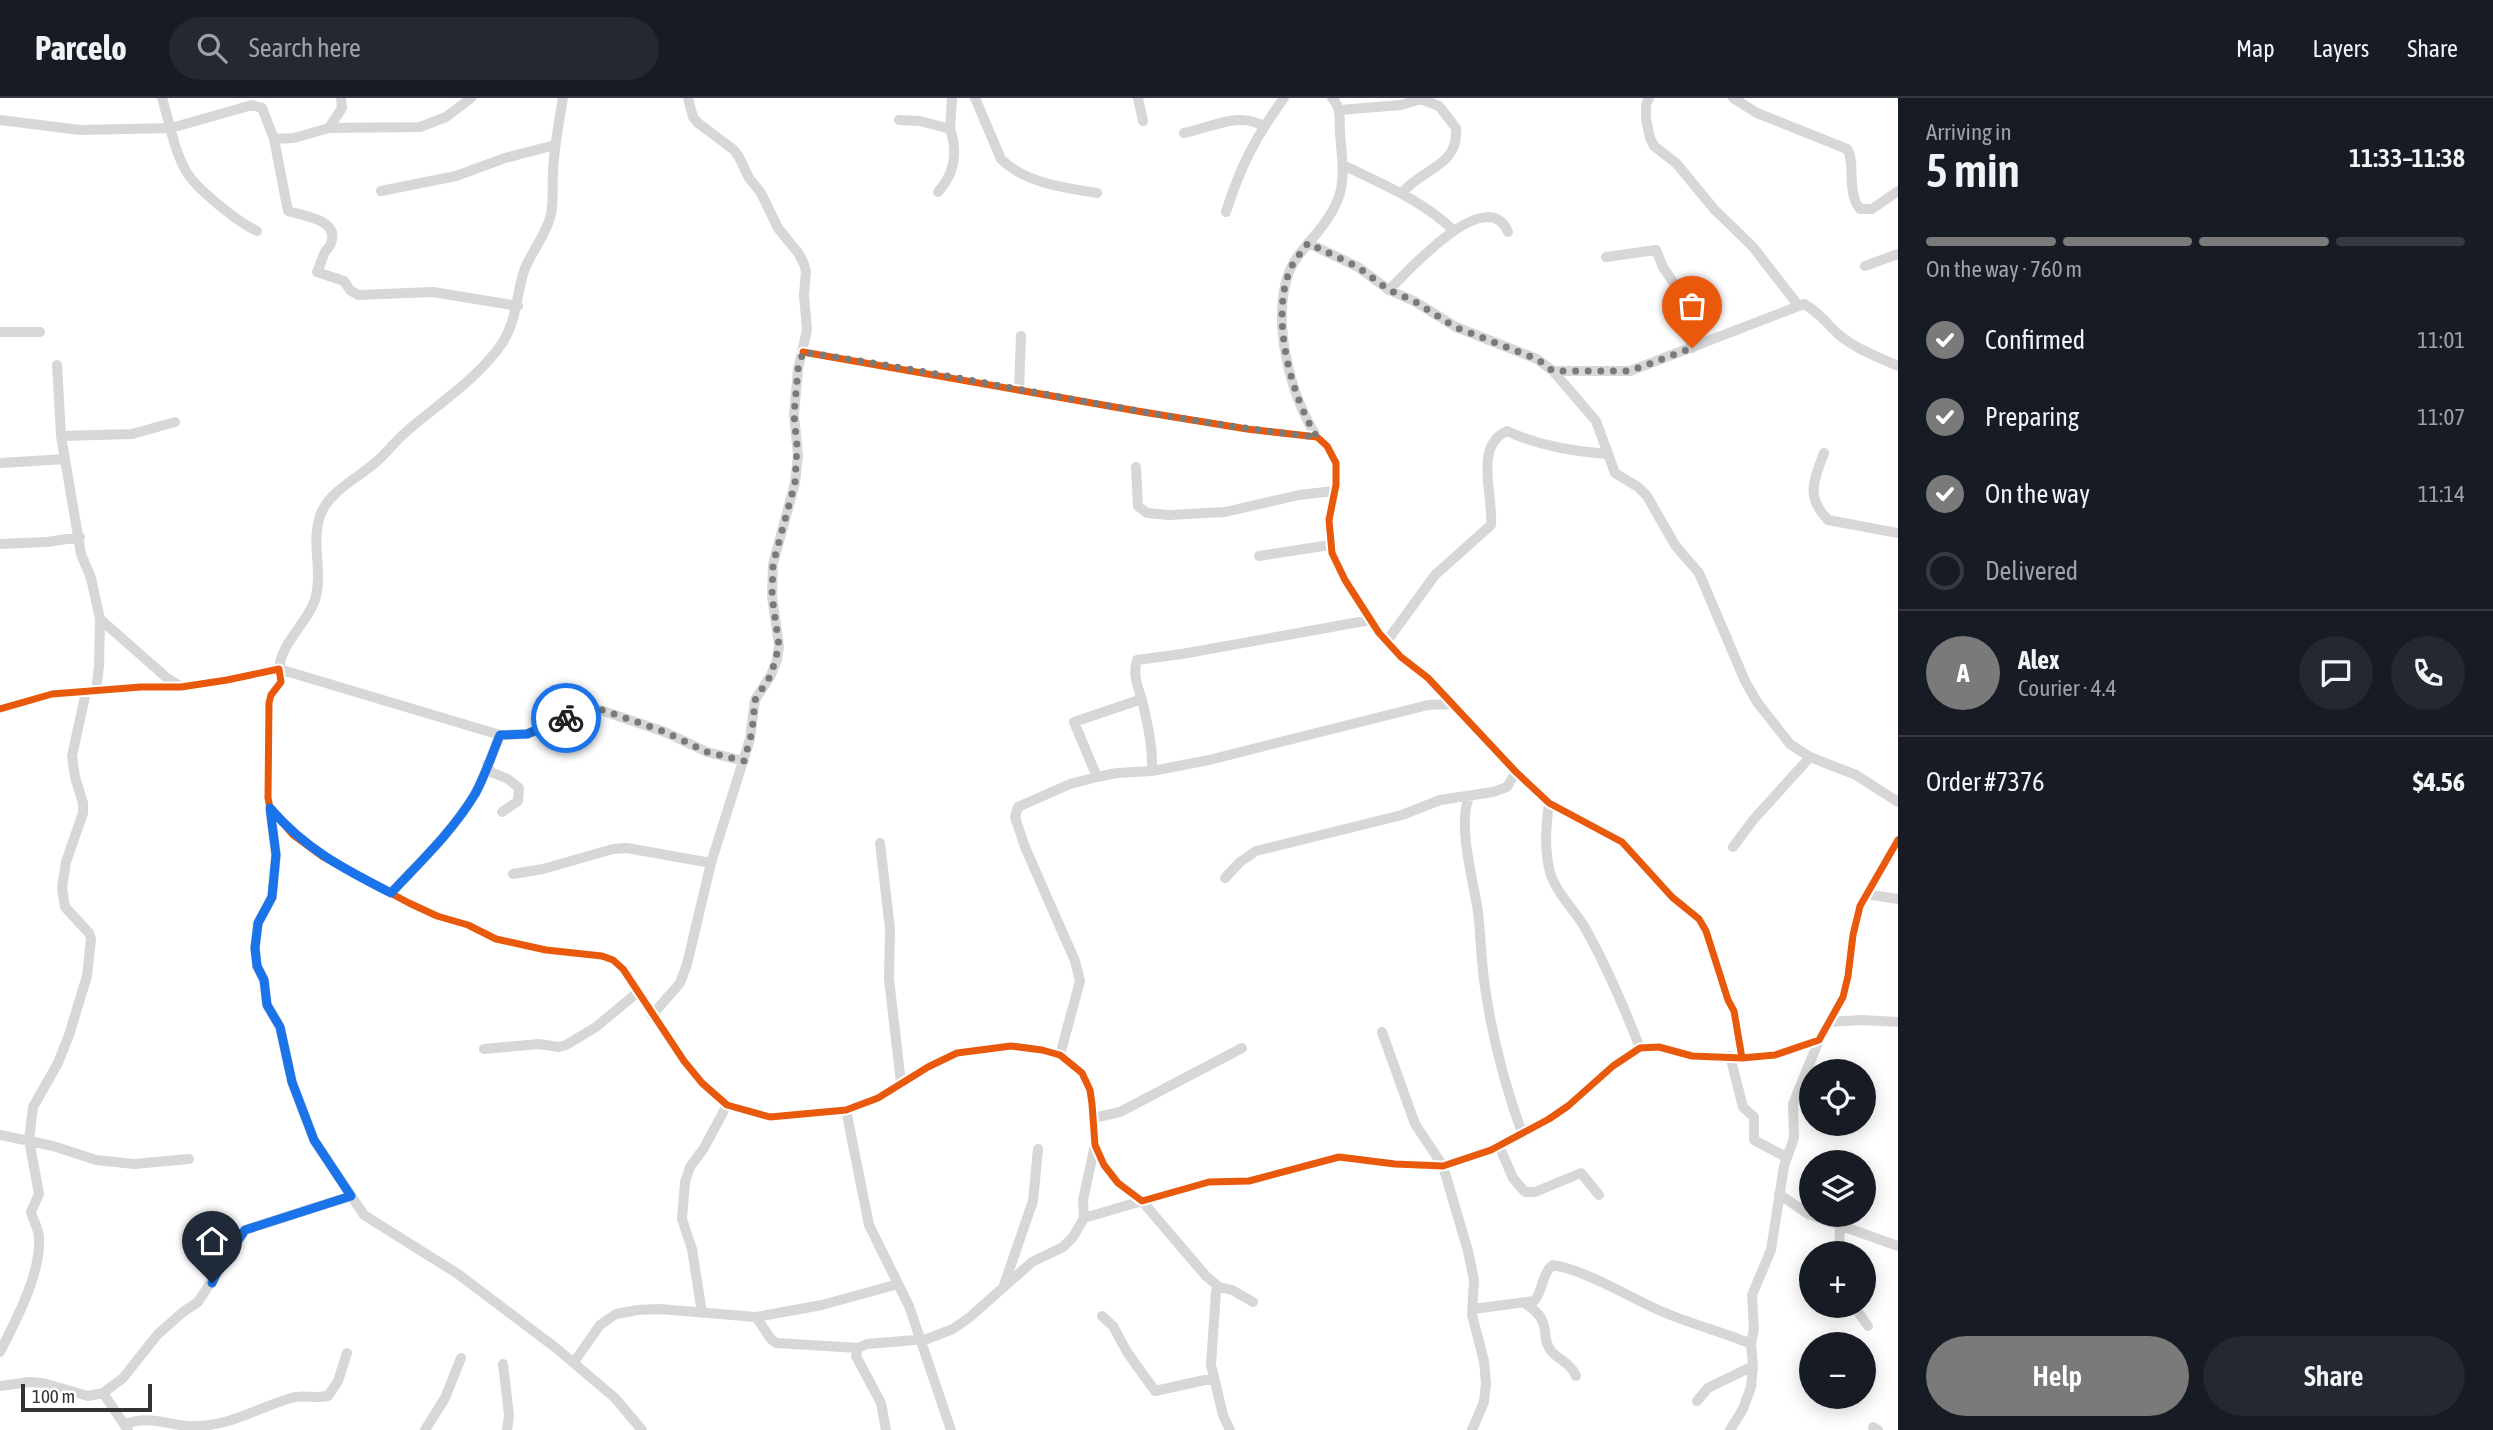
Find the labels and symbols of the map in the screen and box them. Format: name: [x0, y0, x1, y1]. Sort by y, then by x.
pin: [1662, 276, 1722, 348]
courier: [531, 683, 601, 753]
pin: [182, 1211, 242, 1283]
scale bar: [21, 1381, 152, 1413]

